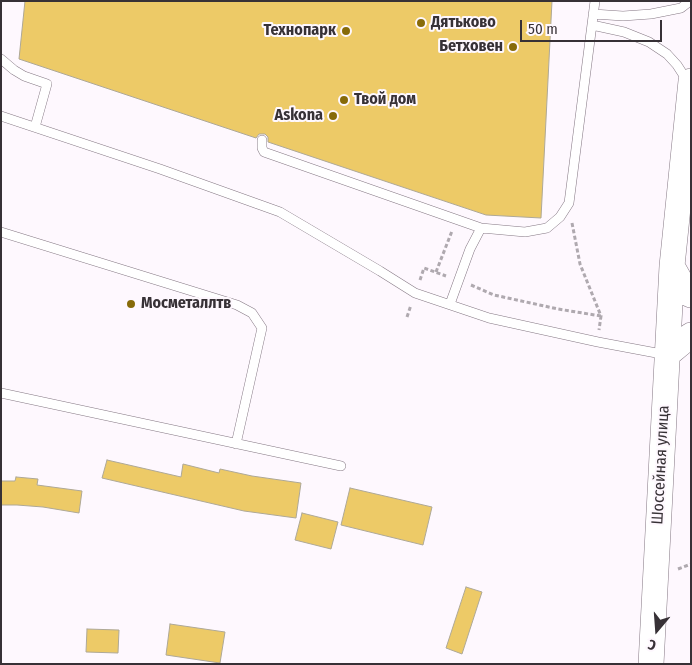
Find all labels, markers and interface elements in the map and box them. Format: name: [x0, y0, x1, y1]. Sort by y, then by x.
scale bar: [522, 10, 664, 42]
place label: Дятьково: [431, 13, 496, 33]
marker: Дятьково: [415, 17, 427, 29]
text: 50 m: [528, 20, 558, 38]
place label: Технопарк: [263, 21, 336, 41]
marker: Технопарк: [340, 25, 352, 37]
place label: Бетховен: [439, 37, 503, 57]
marker: Бетховен: [507, 41, 519, 53]
place label: Твой дом: [354, 90, 416, 110]
marker: Твой дом: [338, 94, 350, 106]
place label: Askona: [274, 106, 323, 126]
marker: Askona: [327, 110, 339, 122]
place label: Мосметаллтв: [141, 294, 231, 314]
marker: Мосметаллтв: [125, 298, 137, 310]
street label: Шоссейная улица: [648, 405, 674, 525]
north arrow: [632, 605, 682, 655]
text: С: [646, 636, 658, 654]

